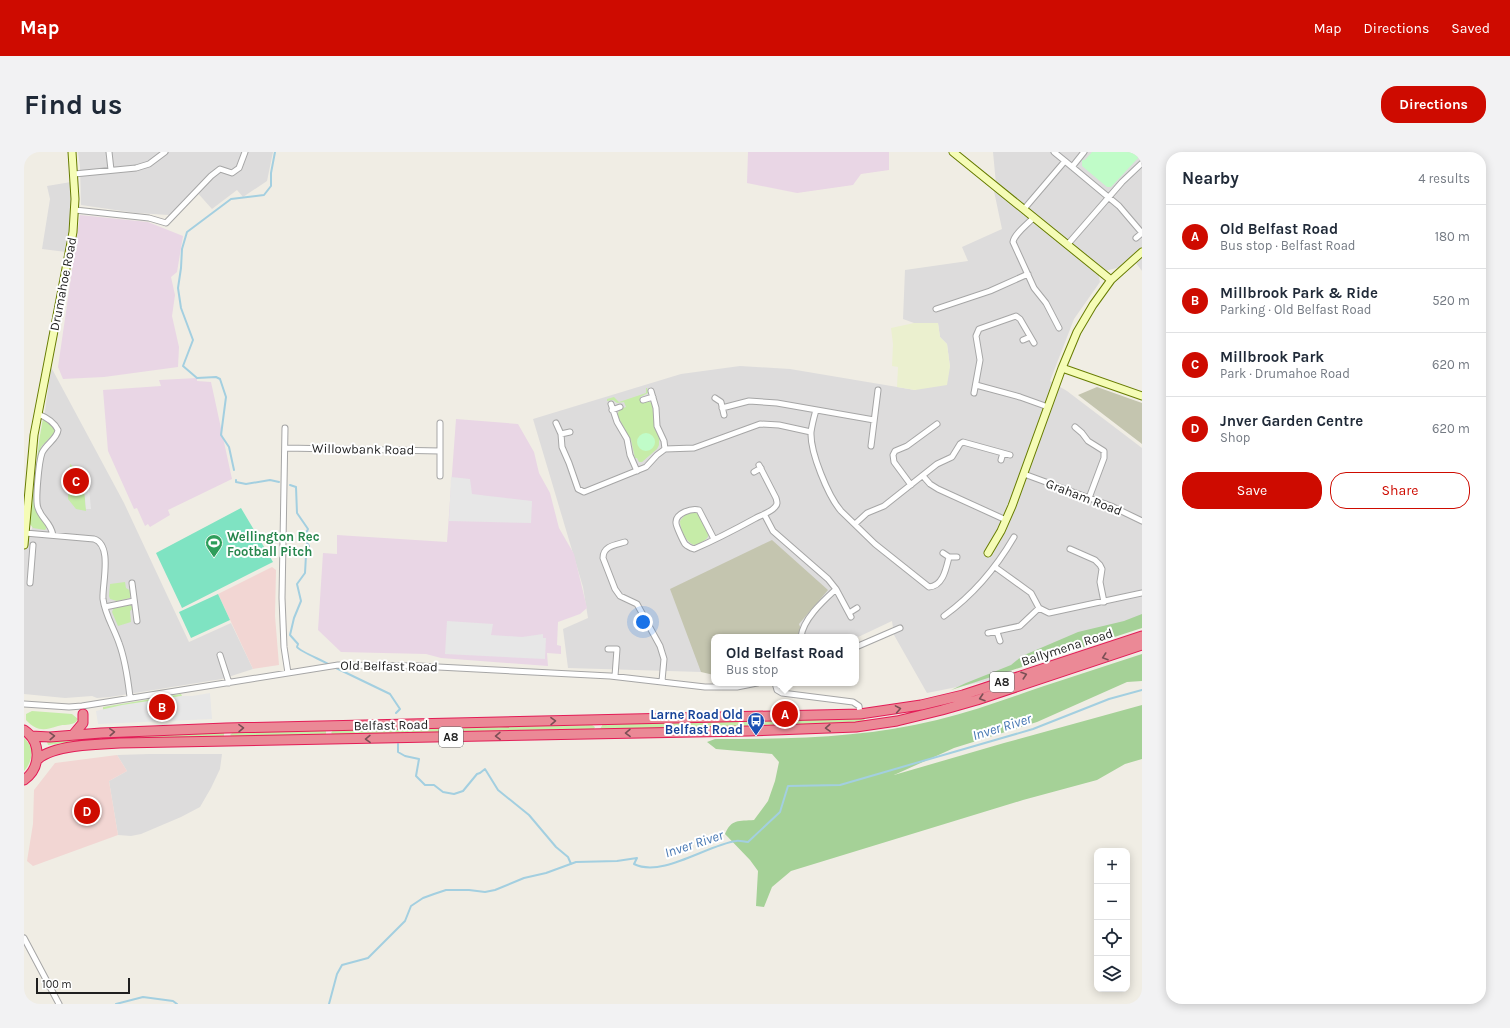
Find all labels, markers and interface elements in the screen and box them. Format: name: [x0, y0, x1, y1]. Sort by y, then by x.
text: Map: [20, 17, 59, 39]
text: Map: [1314, 20, 1342, 37]
text: Directions: [1364, 20, 1429, 37]
text: Saved: [1451, 20, 1490, 37]
button: Directions: [1381, 86, 1486, 123]
text: Find us: [24, 88, 123, 121]
text: Nearby: [1182, 168, 1239, 188]
text: 4 results: [1418, 171, 1470, 186]
text: Old Belfast Road: [1220, 220, 1338, 238]
text: A: [1191, 229, 1199, 244]
text: 180 m: [1435, 229, 1470, 244]
street label: Drumahoe Road: [47, 236, 79, 332]
text: Bus stop · Belfast Road: [1220, 238, 1356, 253]
text: Millbrook Park & Ride: [1220, 284, 1378, 302]
text: B: [1191, 293, 1199, 308]
text: 520 m: [1432, 293, 1470, 308]
text: Parking · Old Belfast Road: [1220, 302, 1372, 317]
text: Millbrook Park: [1220, 348, 1324, 366]
text: C: [1191, 357, 1199, 372]
text: 620 m: [1432, 357, 1470, 372]
text: Park · Drumahoe Road: [1220, 366, 1350, 381]
text: Jnver Garden Centre: [1220, 412, 1363, 430]
text: D: [1191, 421, 1199, 436]
text: 620 m: [1432, 421, 1470, 436]
text: Shop: [1220, 430, 1250, 445]
street label: Willowbank Road: [312, 441, 414, 457]
pin: C: [63, 466, 89, 496]
button: Save: [1182, 472, 1322, 509]
button: Share: [1330, 472, 1470, 509]
street label: Graham Road: [1044, 476, 1124, 518]
place label: Wellington Rec Football Pitch: [227, 529, 320, 559]
sports icon: Wellington Rec Football Pitch: [204, 533, 224, 558]
your location: [633, 612, 653, 632]
street label: Ballymena Road: [1019, 625, 1115, 669]
popup: [711, 634, 859, 686]
text: Old Belfast Road: [726, 644, 844, 662]
one-way arrow: [1101, 652, 1108, 661]
street label: Old Belfast Road: [340, 658, 438, 674]
text: Bus stop: [726, 662, 778, 677]
one-way arrow: [1020, 671, 1027, 680]
road number: A8: [990, 672, 1014, 692]
pin: B: [149, 692, 175, 722]
one-way arrow: [978, 694, 985, 702]
pin: A: [772, 699, 798, 729]
one-way arrow: [895, 706, 901, 714]
place label: Larne Road Old Belfast Road: [650, 707, 743, 737]
water label: Inver River: [970, 710, 1035, 744]
bus stop icon: Larne Road Old Belfast Road: [746, 711, 766, 736]
street label: Belfast Road: [353, 717, 429, 733]
one-way arrow: [550, 717, 556, 726]
one-way arrow: [238, 723, 244, 732]
one-way arrow: [825, 724, 831, 733]
road number: A8: [439, 727, 463, 747]
one-way arrow: [109, 728, 115, 737]
one-way arrow: [625, 729, 631, 738]
one-way arrow: [49, 732, 55, 741]
one-way arrow: [495, 732, 501, 740]
one-way arrow: [365, 735, 371, 743]
pin: D: [74, 796, 100, 826]
water label: Inver River: [662, 826, 727, 861]
map controls: [1094, 848, 1130, 992]
button: +: [1094, 848, 1130, 884]
button: −: [1094, 884, 1130, 920]
button: locate: [1094, 920, 1130, 956]
button: layers: [1094, 956, 1130, 992]
scale bar: [36, 976, 130, 995]
text: 100 m: [42, 978, 72, 991]

